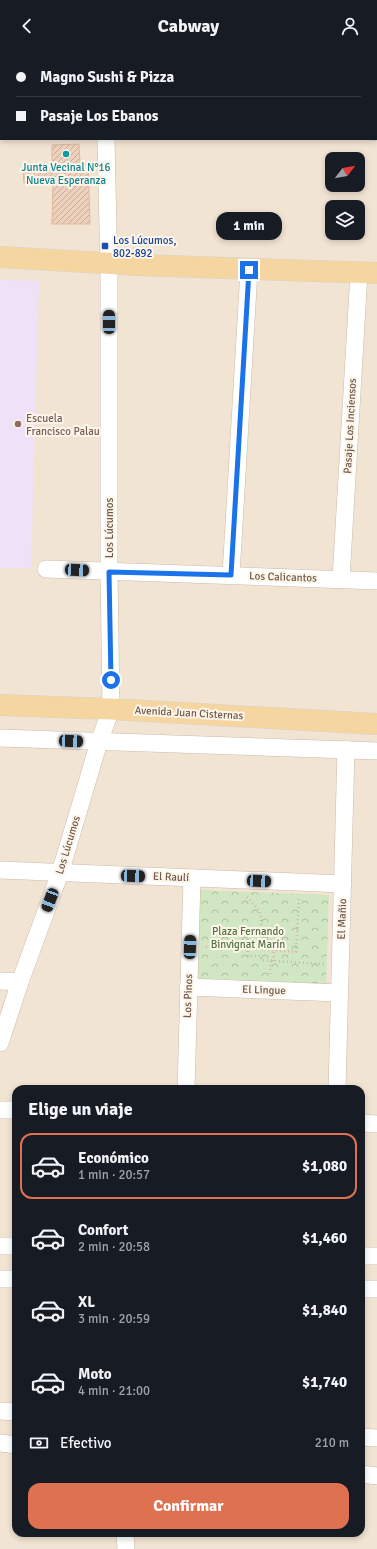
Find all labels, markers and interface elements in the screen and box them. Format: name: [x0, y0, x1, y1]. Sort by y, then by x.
icon: back: [16, 15, 38, 37]
text: Cabway: [158, 15, 219, 37]
icon: person: [339, 15, 361, 37]
text: Magno Sushi & Pizza: [40, 68, 174, 86]
text: Pasaje Los Ebanos: [40, 107, 158, 125]
marker: Junta Vecinal N°16 Nueva Esperanza: [61, 149, 71, 159]
north arrow: [325, 152, 365, 192]
map controls: [325, 152, 365, 240]
place label: Junta Vecinal N°16 Nueva Esperanza: [22, 161, 111, 187]
button: layers: [325, 200, 365, 240]
callout: 1 min: [216, 212, 282, 240]
text: 1 min: [233, 218, 265, 234]
place label: Los Lúcumos, 802-892: [113, 234, 176, 260]
marker: Los Lúcumos, 802-892: [100, 241, 110, 251]
route end: [240, 261, 258, 279]
car: [103, 310, 115, 334]
street label: Pasaje Los Inciensos: [341, 378, 359, 474]
place label: Escuela Francisco Palau: [26, 412, 100, 438]
marker: Escuela Francisco Palau: [13, 419, 23, 429]
street label: Los Lúcumos: [103, 498, 116, 558]
car: [65, 563, 89, 577]
street label: Los Calicantos: [249, 569, 317, 585]
route start: [102, 671, 120, 689]
street label: Avenida Juan Cisternas: [134, 704, 244, 722]
car: [59, 735, 83, 747]
street label: Los Lúcumos: [53, 814, 83, 876]
car: [121, 870, 145, 882]
street label: El Raulí: [153, 870, 189, 884]
car: [247, 874, 271, 888]
car: [40, 887, 60, 913]
street label: El Mañio: [335, 898, 349, 940]
park label: Plaza Fernando Binvignat Marín: [211, 925, 285, 951]
car: [184, 935, 196, 959]
street label: Los Pinos: [181, 974, 195, 1018]
street label: El Lingue: [242, 983, 286, 997]
text: Elige un viaje: [28, 1098, 133, 1120]
icon: car: [30, 1148, 66, 1184]
text: Económico: [78, 1149, 149, 1167]
text: $1,080: [302, 1157, 347, 1175]
text: 1 min · 20:57: [78, 1167, 150, 1183]
icon: car: [30, 1220, 66, 1256]
text: Confort: [78, 1221, 128, 1239]
text: $1,460: [302, 1229, 347, 1247]
text: 2 min · 20:58: [78, 1239, 150, 1255]
icon: car: [30, 1292, 66, 1328]
text: XL: [78, 1293, 95, 1311]
text: $1,840: [302, 1301, 347, 1319]
text: 3 min · 20:59: [78, 1311, 150, 1327]
icon: car: [30, 1364, 66, 1400]
text: Moto: [78, 1365, 112, 1383]
text: $1,740: [302, 1373, 347, 1391]
text: 4 min · 21:00: [78, 1383, 150, 1399]
icon: cash: [28, 1432, 50, 1454]
text: Efectivo: [60, 1434, 112, 1452]
text: 210 m: [315, 1435, 349, 1451]
button: Confirmar: [28, 1483, 349, 1529]

